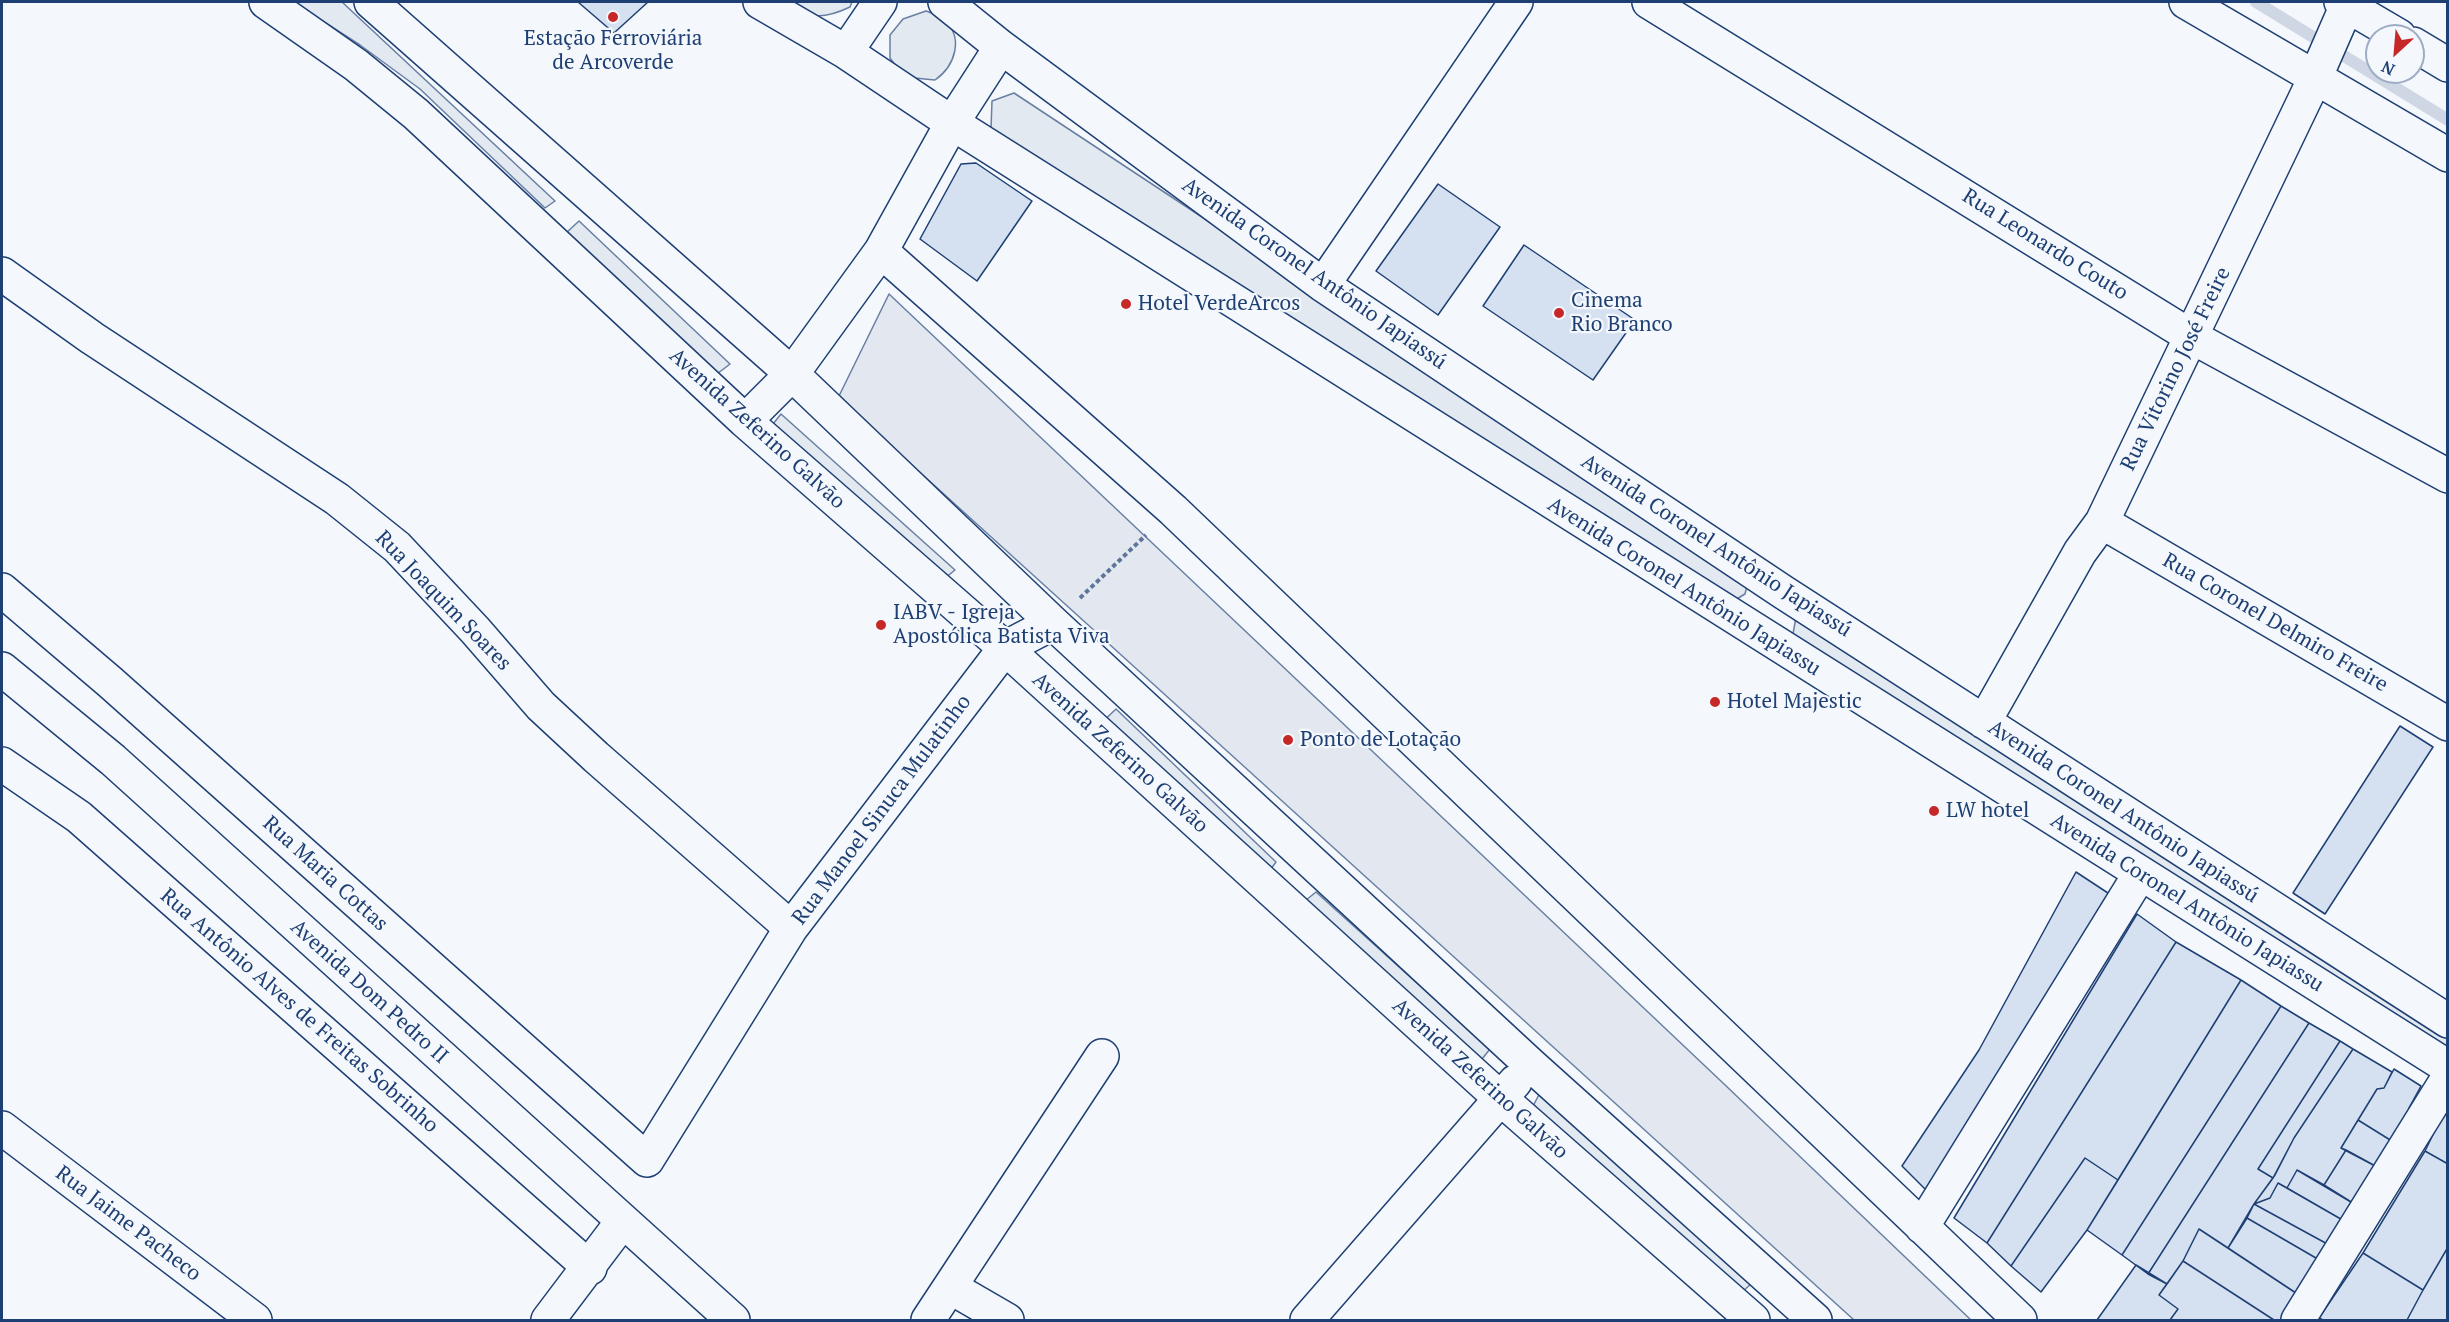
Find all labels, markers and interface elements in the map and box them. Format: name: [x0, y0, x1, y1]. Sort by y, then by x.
marker: Estação Ferroviária de Arcoverde: [606, 10, 620, 24]
north arrow: [2365, 24, 2425, 84]
place label: Estação Ferroviária de Arcoverde: [524, 26, 702, 76]
text: N: [2378, 56, 2398, 81]
street label: Avenida Coronel Antônio Japiassú: [1177, 173, 1451, 375]
street label: Rua Leonardo Couto: [1958, 184, 2132, 306]
street label: Rua Vitorino José Freire: [2116, 263, 2236, 475]
place label: Cinema Rio Branco: [1571, 288, 1672, 338]
place label: Hotel VerdeArcos: [1138, 291, 1300, 317]
marker: Hotel VerdeArcos: [1119, 297, 1133, 311]
marker: Cinema Rio Branco: [1552, 306, 1566, 320]
street label: Avenida Zeferino Galvão: [664, 343, 850, 515]
street label: Avenida Coronel Antônio Japiassú: [1576, 449, 1856, 643]
street label: Avenida Coronel Antônio Japiassu: [1543, 492, 1825, 682]
street label: Rua Joaquim Soares: [370, 526, 516, 676]
street label: Rua Coronel Delmiro Freire: [2158, 548, 2392, 698]
place label: IABV - Igreja Apostólica Batista Viva: [893, 600, 1110, 650]
marker: IABV - Igreja Apostólica Batista Viva: [874, 618, 888, 632]
street label: Avenida Zeferino Galvão: [1027, 667, 1213, 839]
place label: Hotel Majestic: [1727, 689, 1862, 715]
street label: Rua Manoel Sinuca Mulatinho: [787, 690, 977, 930]
marker: Hotel Majestic: [1708, 695, 1722, 709]
street label: Avenida Coronel Antônio Japiassú: [1983, 715, 2263, 909]
place label: Ponto de Lotação: [1300, 727, 1461, 753]
marker: Ponto de Lotação: [1281, 733, 1295, 747]
place label: LW hotel: [1946, 798, 2029, 824]
marker: LW hotel: [1927, 804, 1941, 818]
street label: Avenida Coronel Antônio Japiassu: [2046, 808, 2328, 998]
street label: Rua Maria Cottas: [257, 811, 393, 937]
street label: Rua Antônio Alves de Freitas Sobrinho: [155, 883, 443, 1139]
street label: Avenida Dom Pedro II: [285, 915, 453, 1069]
street label: Avenida Zeferino Galvão: [1387, 993, 1573, 1165]
street label: Rua Jaime Pacheco: [50, 1161, 206, 1287]

